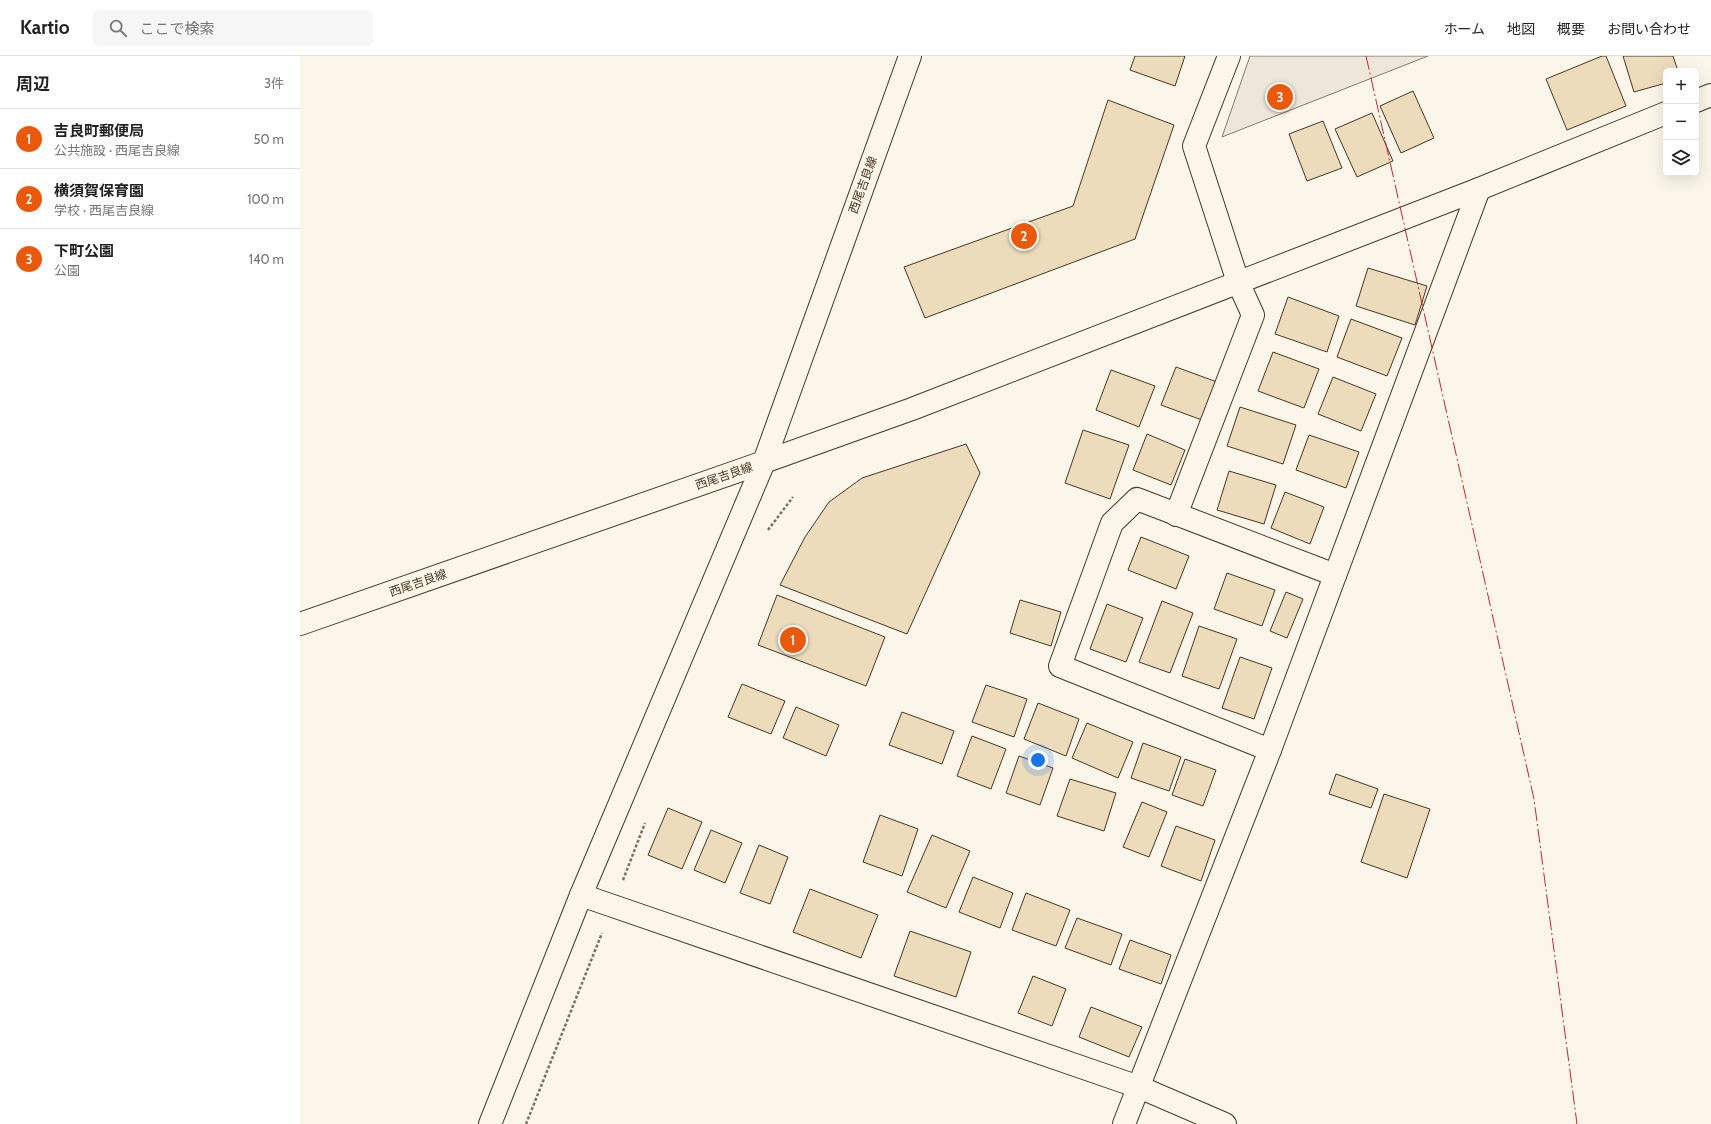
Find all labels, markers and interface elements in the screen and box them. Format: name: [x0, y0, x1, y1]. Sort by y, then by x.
search box: [93, 10, 373, 46]
text: Kartio: [20, 16, 69, 39]
icon: search: [107, 17, 129, 39]
text: ここで検索: [139, 20, 215, 38]
text: ホーム: [1443, 20, 1485, 38]
text: 地図: [1507, 20, 1535, 38]
text: 概要: [1557, 20, 1585, 38]
text: お問い合わせ: [1607, 20, 1691, 38]
map controls: [1663, 68, 1699, 176]
button: +: [1663, 68, 1699, 104]
text: 周辺: [16, 74, 50, 94]
text: 3件: [264, 75, 284, 91]
pin: 3: [1267, 82, 1293, 112]
button: −: [1663, 104, 1699, 140]
text: 吉良町郵便局: [54, 122, 144, 140]
text: 1: [27, 131, 31, 147]
text: 50 m: [254, 131, 284, 147]
button: layers: [1663, 140, 1699, 176]
text: 公共施設 · 西尾吉良線: [54, 142, 180, 158]
street label: 西尾吉良線: [845, 154, 880, 216]
text: 横須賀保育園: [54, 182, 144, 200]
text: 2: [26, 191, 32, 207]
text: 100 m: [247, 191, 284, 207]
text: 学校 · 西尾吉良線: [54, 202, 154, 218]
pin: 2: [1011, 221, 1037, 251]
text: 下町公園: [54, 242, 114, 260]
text: 3: [25, 251, 33, 267]
text: 140 m: [249, 251, 284, 267]
text: 公園: [54, 262, 80, 278]
street label: 西尾吉良線: [693, 459, 755, 492]
street label: 西尾吉良線: [387, 566, 449, 599]
pin: 1: [780, 625, 806, 655]
your location: [1028, 750, 1048, 770]

